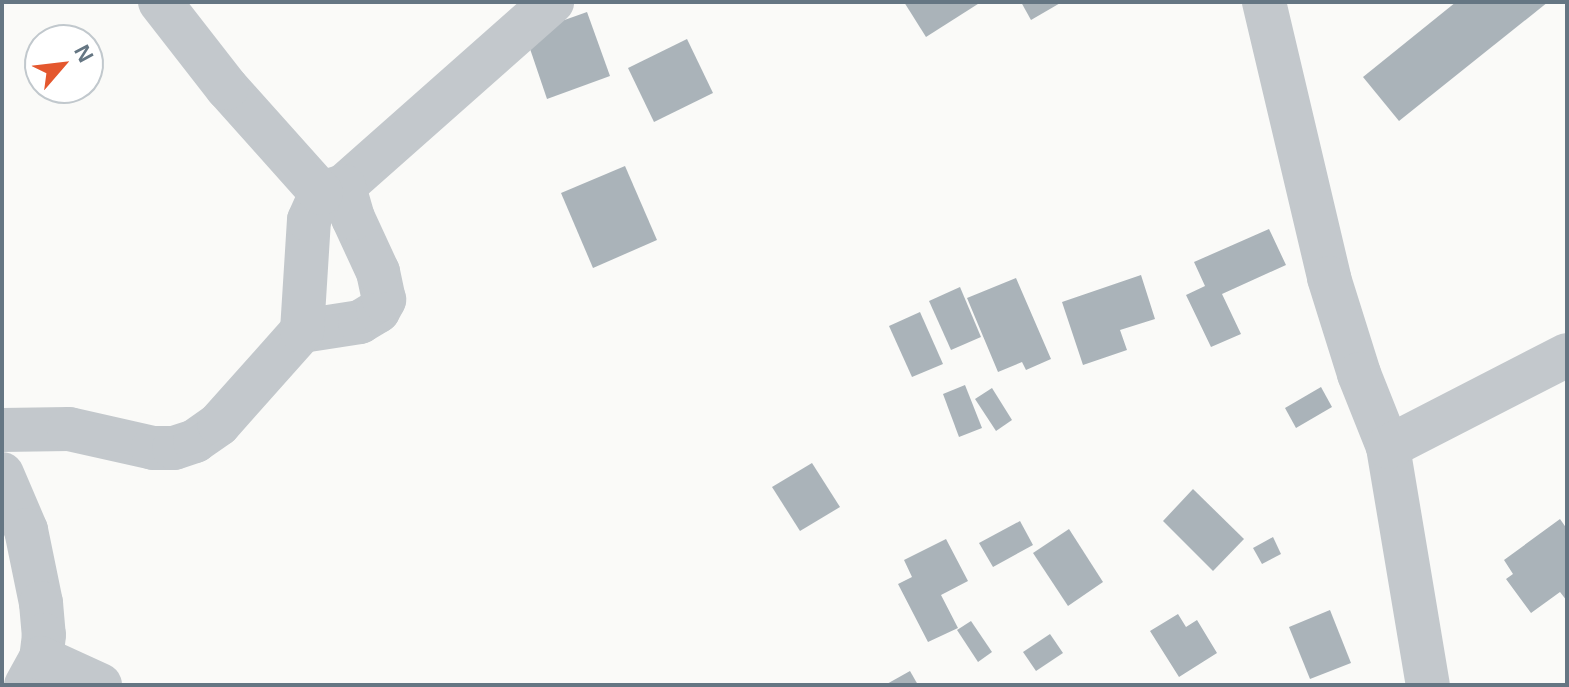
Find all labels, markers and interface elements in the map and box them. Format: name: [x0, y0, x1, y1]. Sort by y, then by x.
north arrow: [24, 24, 104, 104]
text: N: [69, 41, 99, 66]

